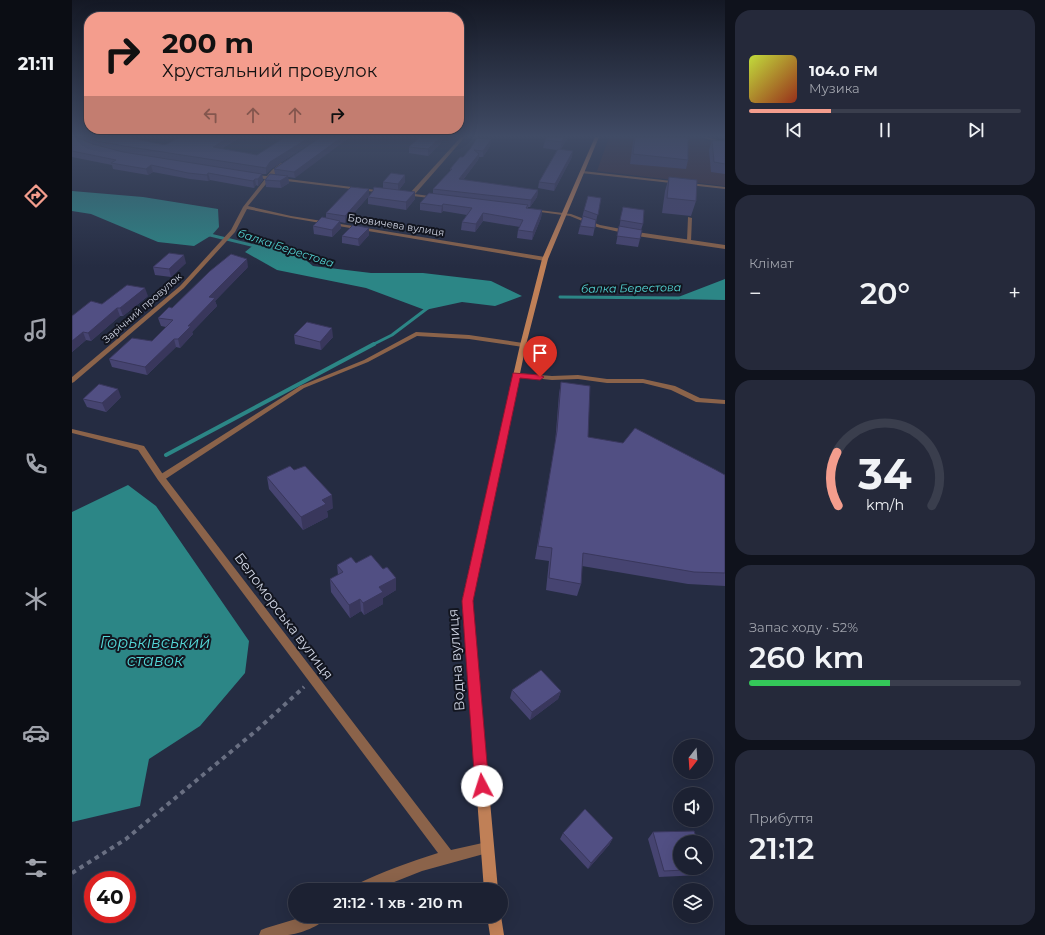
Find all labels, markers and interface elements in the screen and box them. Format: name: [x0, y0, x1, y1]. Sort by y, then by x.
text: 200 m: [162, 26, 254, 60]
icon: right: [96, 28, 148, 80]
text: 21:11: [18, 53, 54, 75]
text: Хрустальний провулок: [162, 60, 377, 82]
text: 104.0 FM: [809, 61, 878, 80]
text: Музика: [809, 80, 860, 96]
icon: left: [200, 104, 222, 126]
icon: ahead: [242, 104, 264, 126]
icon: ahead: [284, 104, 306, 126]
icon: right: [326, 104, 348, 126]
icon: previous: [783, 119, 805, 141]
icon: pause: [874, 119, 896, 141]
icon: next: [965, 119, 987, 141]
icon: directions: [22, 182, 50, 210]
street label: Бровичева вулиця: [347, 211, 445, 239]
water label: балка Берестова: [236, 226, 336, 270]
text: Клімат: [749, 255, 794, 271]
street label: Зарічний провулок: [100, 270, 184, 346]
text: 20°: [860, 275, 910, 312]
water label: балка Берестова: [581, 280, 682, 296]
text: −: [749, 280, 762, 307]
text: +: [1008, 280, 1021, 307]
icon: music: [22, 316, 50, 344]
pin: [523, 336, 557, 377]
icon: arrive: [529, 342, 551, 364]
text: 34: [857, 448, 912, 498]
icon: phone: [22, 450, 50, 478]
text: km/h: [866, 495, 904, 513]
street label: Беломорська вулиця: [230, 549, 338, 683]
icon: climate: [22, 585, 50, 613]
street label: Водна вулиця: [443, 608, 469, 712]
text: Запас ходу · 52%: [749, 619, 858, 635]
water label: Горьківський ставок: [100, 633, 210, 670]
text: 260 km: [749, 639, 864, 676]
icon: car: [22, 719, 50, 747]
north arrow: [673, 739, 713, 779]
map controls: [673, 739, 713, 923]
position arrow: [461, 765, 503, 807]
button: sound: [673, 787, 713, 827]
text: Прибуття: [749, 810, 813, 826]
text: 21:12: [749, 830, 814, 867]
button: search: [673, 835, 713, 875]
icon: filters: [22, 854, 50, 882]
speed limit sign: 40: [84, 871, 136, 923]
button: layers: [673, 883, 713, 923]
text: 21:12 · 1 хв · 210 m: [333, 893, 463, 912]

